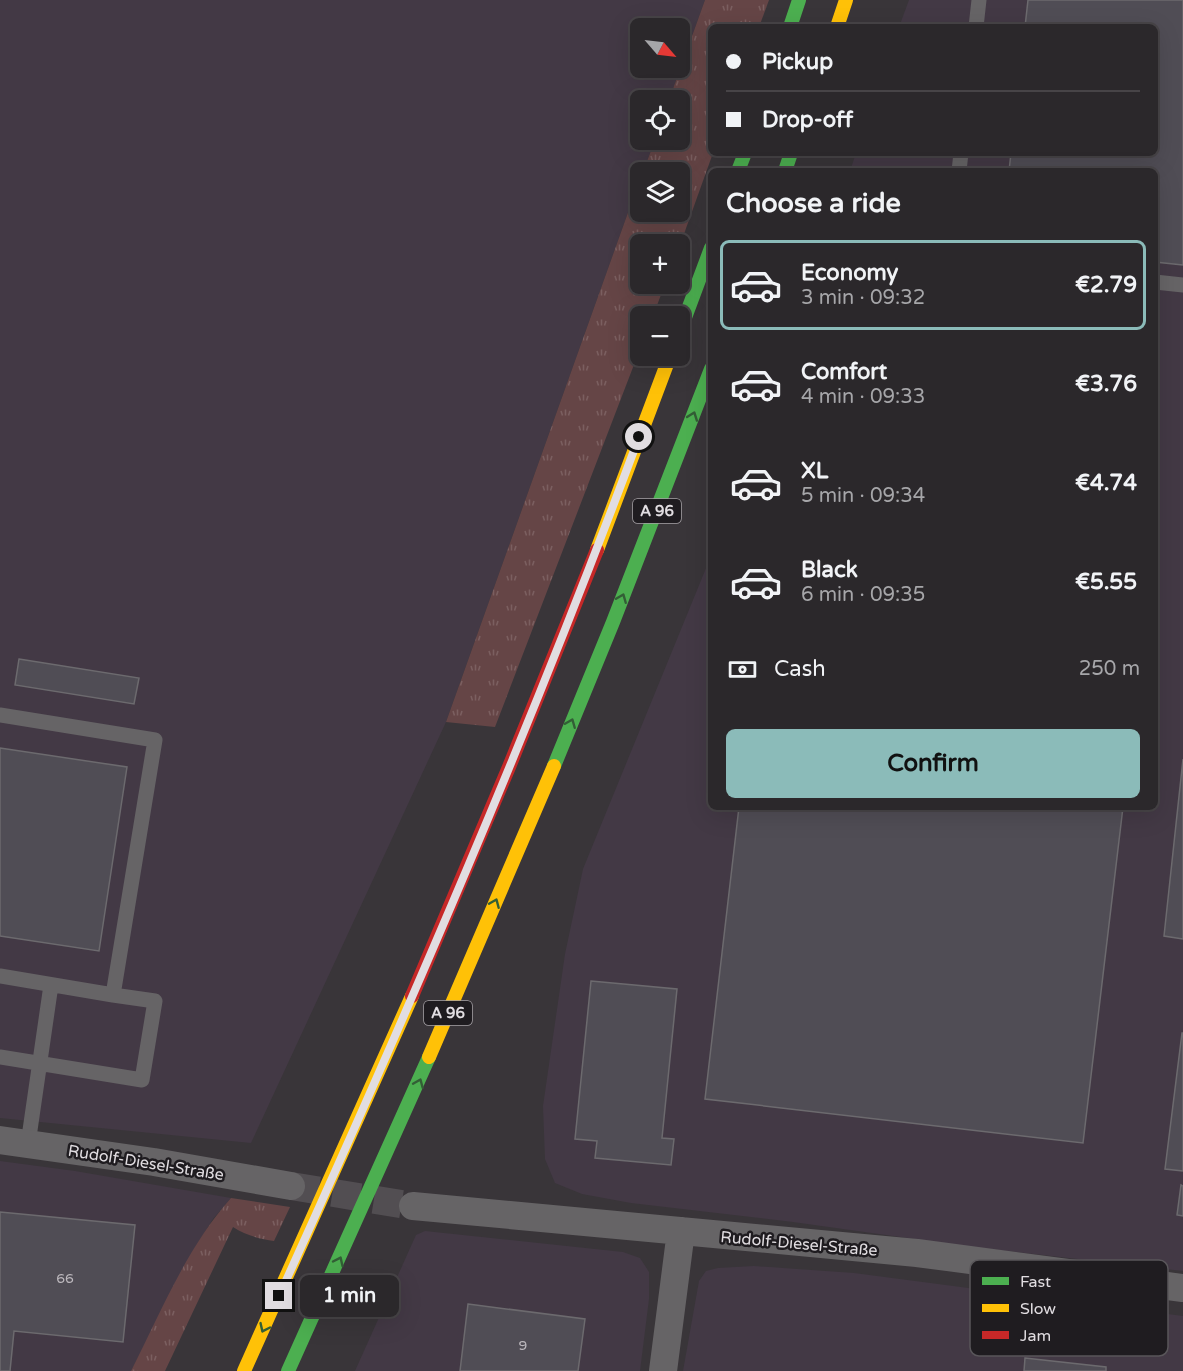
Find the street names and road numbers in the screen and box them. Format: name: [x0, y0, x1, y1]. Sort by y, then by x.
road number: A 96: [633, 499, 681, 523]
road number: A 96: [424, 1001, 472, 1025]
street label: Rudolf-Diesel-Straße: [66, 1141, 225, 1185]
street label: Rudolf-Diesel-Straße: [720, 1227, 878, 1261]

